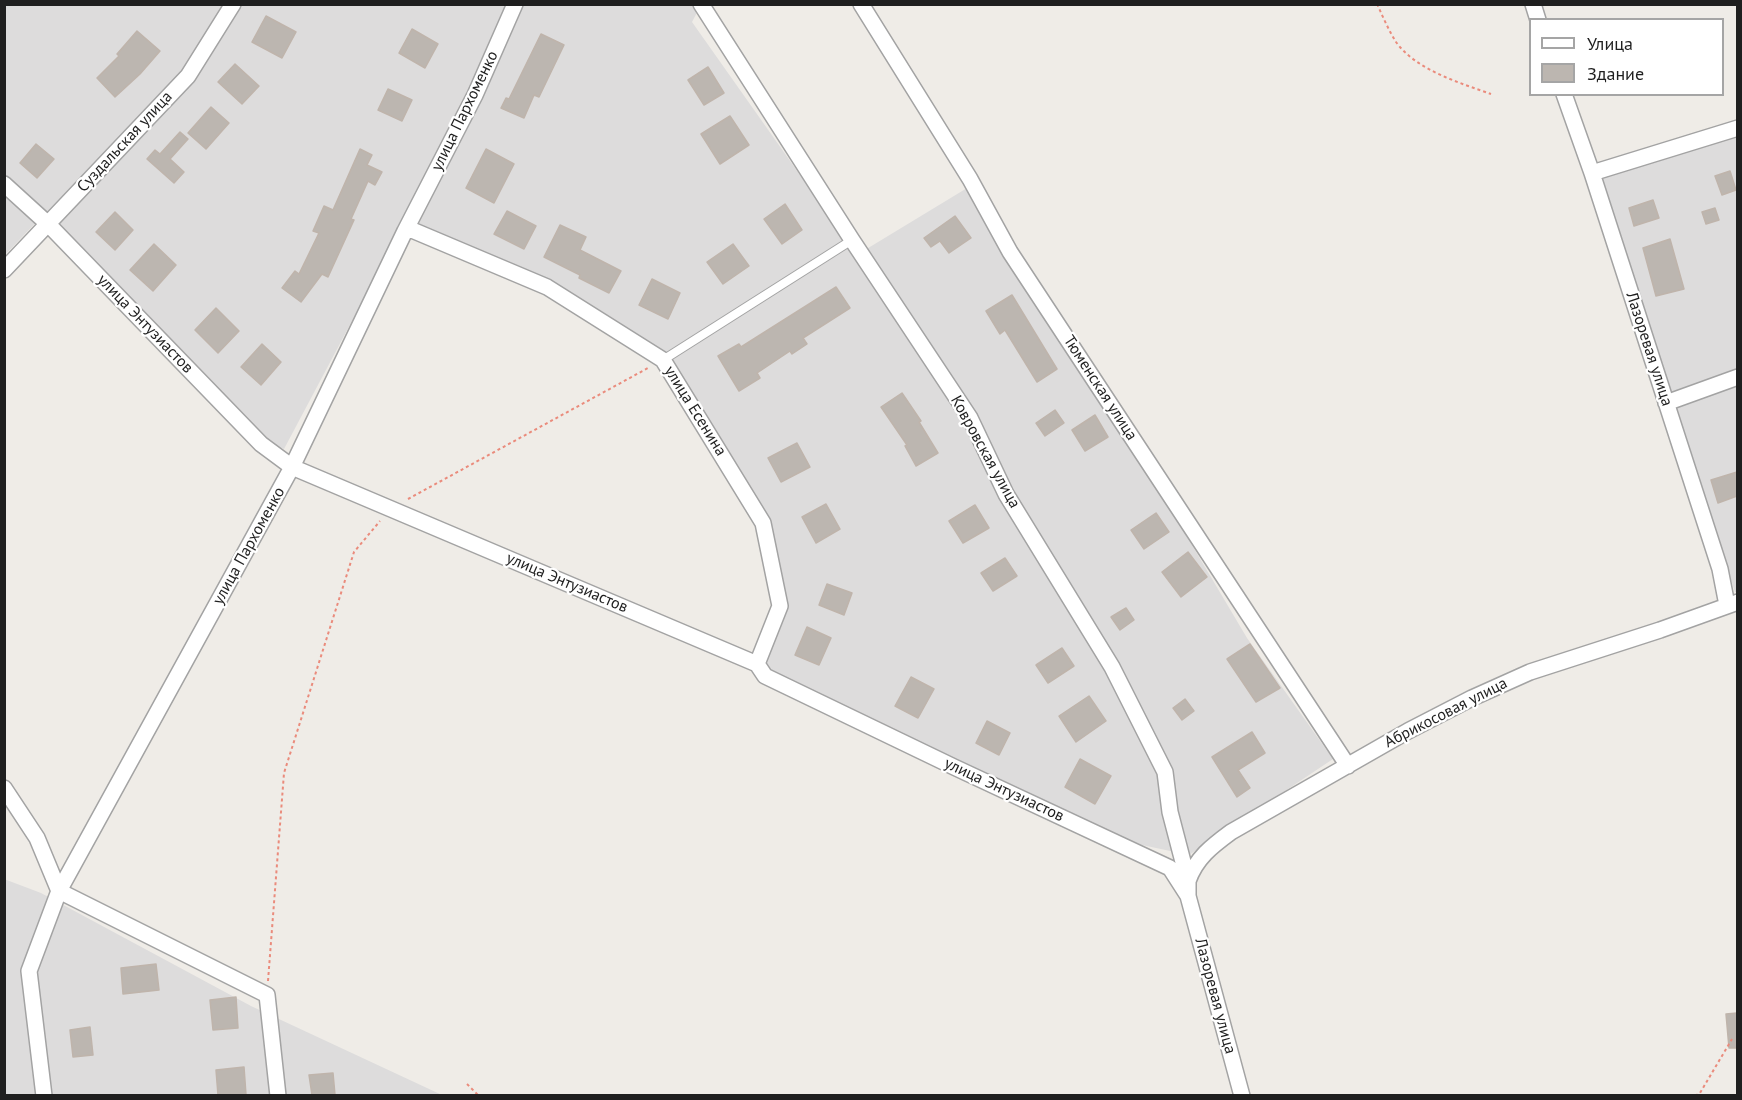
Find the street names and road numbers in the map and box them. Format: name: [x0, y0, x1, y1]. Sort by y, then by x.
street label: улица Пархоменко: [428, 48, 502, 174]
street label: Суздальская улица: [73, 88, 177, 196]
street label: улица Энтузиастов: [93, 271, 197, 377]
street label: Лазоревая улица: [1622, 290, 1676, 408]
street label: Тюменская улица: [1059, 332, 1141, 444]
street label: улица Есенина: [660, 362, 730, 460]
street label: Ковровская улица: [946, 392, 1024, 512]
street label: улица Пархоменко: [209, 484, 289, 608]
street label: улица Энтузиастов: [503, 549, 631, 617]
street label: Абрикосовая улица: [1381, 674, 1511, 752]
street label: улица Энтузиастов: [941, 754, 1067, 826]
street label: Лазоревая улица: [1190, 936, 1240, 1056]

